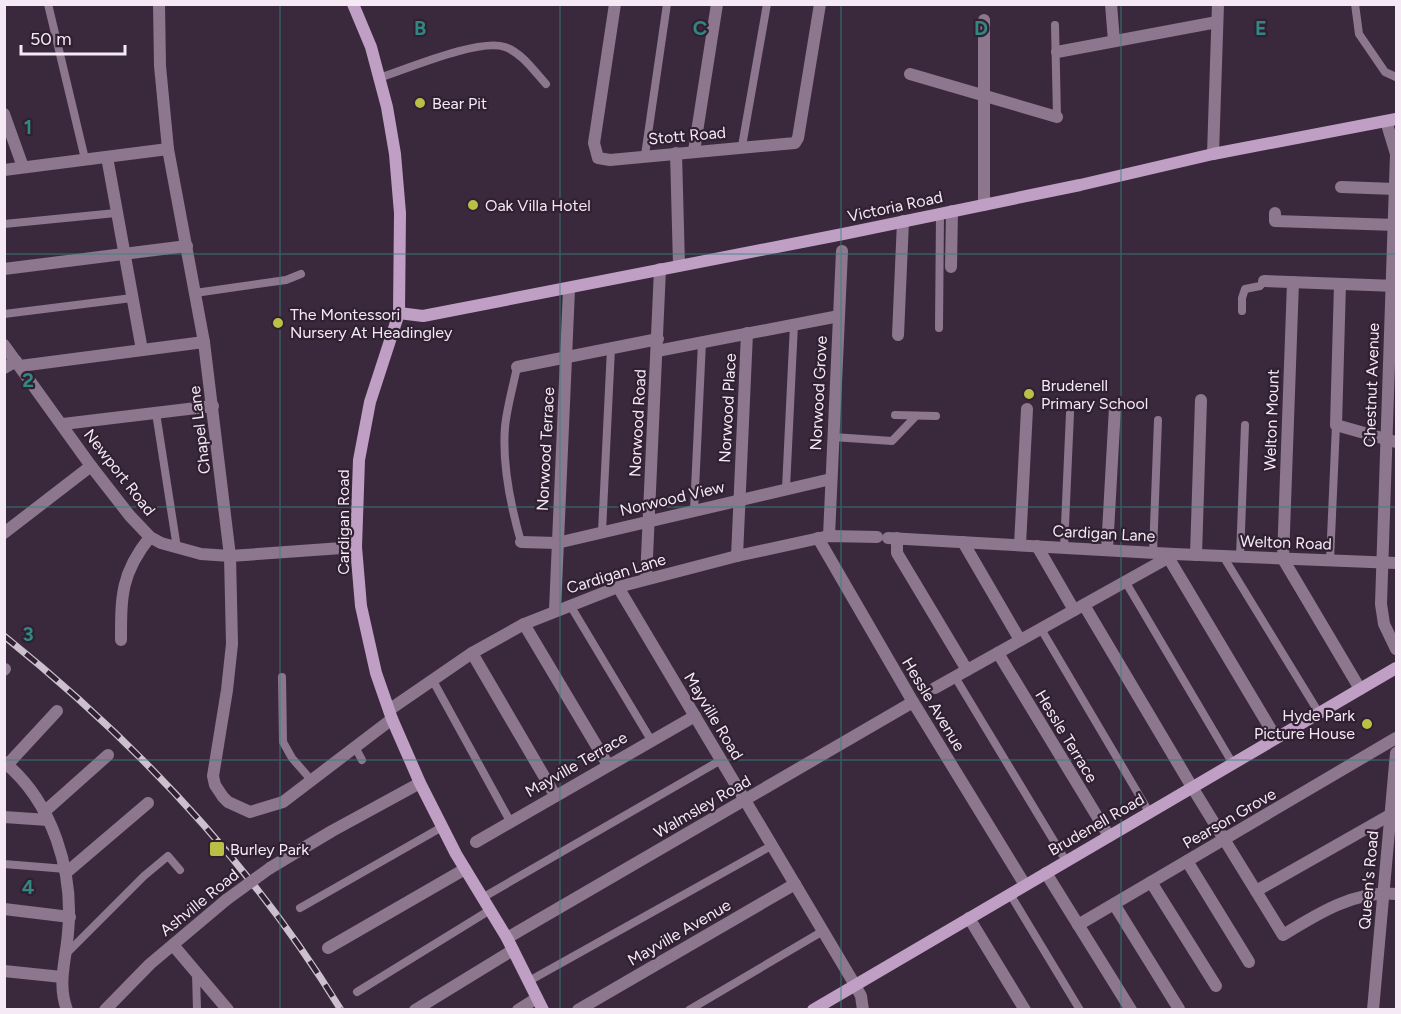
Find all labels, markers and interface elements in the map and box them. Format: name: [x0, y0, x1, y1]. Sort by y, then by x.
text: B: [414, 16, 426, 40]
text: C: [693, 16, 707, 40]
text: D: [974, 16, 988, 40]
text: E: [1255, 16, 1267, 40]
scale bar: [21, 18, 124, 56]
text: 50 m: [30, 28, 72, 50]
place label: Bear Pit: [432, 94, 487, 113]
marker: Bear Pit: [413, 96, 427, 110]
text: 1: [24, 115, 32, 139]
street label: Stott Road: [647, 123, 727, 148]
street label: Victoria Road: [846, 187, 944, 226]
place label: Oak Villa Hotel: [485, 196, 591, 215]
marker: Oak Villa Hotel: [466, 198, 480, 212]
place label: The Montessori Nursery At Headingley: [290, 305, 453, 342]
marker: The Montessori Nursery At Headingley: [271, 316, 285, 330]
street label: Chestnut Avenue: [1360, 322, 1383, 448]
street label: Norwood Grove: [806, 335, 831, 451]
street label: Norwood Place: [715, 353, 740, 463]
text: 2: [22, 368, 34, 392]
street label: Norwood Road: [625, 369, 650, 478]
street label: Welton Mount: [1260, 369, 1283, 471]
place label: Brudenell Primary School: [1041, 376, 1148, 413]
street label: Chapel Lane: [185, 385, 214, 475]
street label: Norwood Terrace: [533, 386, 558, 512]
marker: Brudenell Primary School: [1022, 387, 1036, 401]
street label: Newport Road: [80, 425, 159, 519]
street label: Cardigan Road: [334, 469, 353, 575]
street label: Norwood View: [618, 477, 727, 520]
street label: Cardigan Lane: [1052, 521, 1156, 546]
street label: Welton Road: [1240, 531, 1332, 554]
street label: Cardigan Lane: [564, 549, 668, 598]
text: 3: [22, 622, 34, 646]
street label: Hessle Avenue: [898, 654, 969, 755]
street label: Mayville Road: [680, 669, 747, 763]
street label: Hessle Terrace: [1031, 686, 1102, 786]
place label: Hyde Park Picture House: [1254, 706, 1355, 743]
marker: Hyde Park Picture House: [1360, 717, 1374, 731]
street label: Mayville Terrace: [522, 727, 631, 801]
street label: Walmsley Road: [650, 771, 754, 842]
street label: Pearson Grove: [1179, 784, 1279, 853]
street label: Brudenell Road: [1045, 789, 1148, 860]
street label: Queen's Road: [1355, 830, 1382, 930]
marker: Burley Park: [208, 840, 226, 858]
place label: Burley Park: [230, 840, 309, 859]
street label: Ashville Road: [156, 865, 242, 940]
text: 4: [22, 875, 35, 899]
street label: Mayville Avenue: [624, 895, 734, 970]

